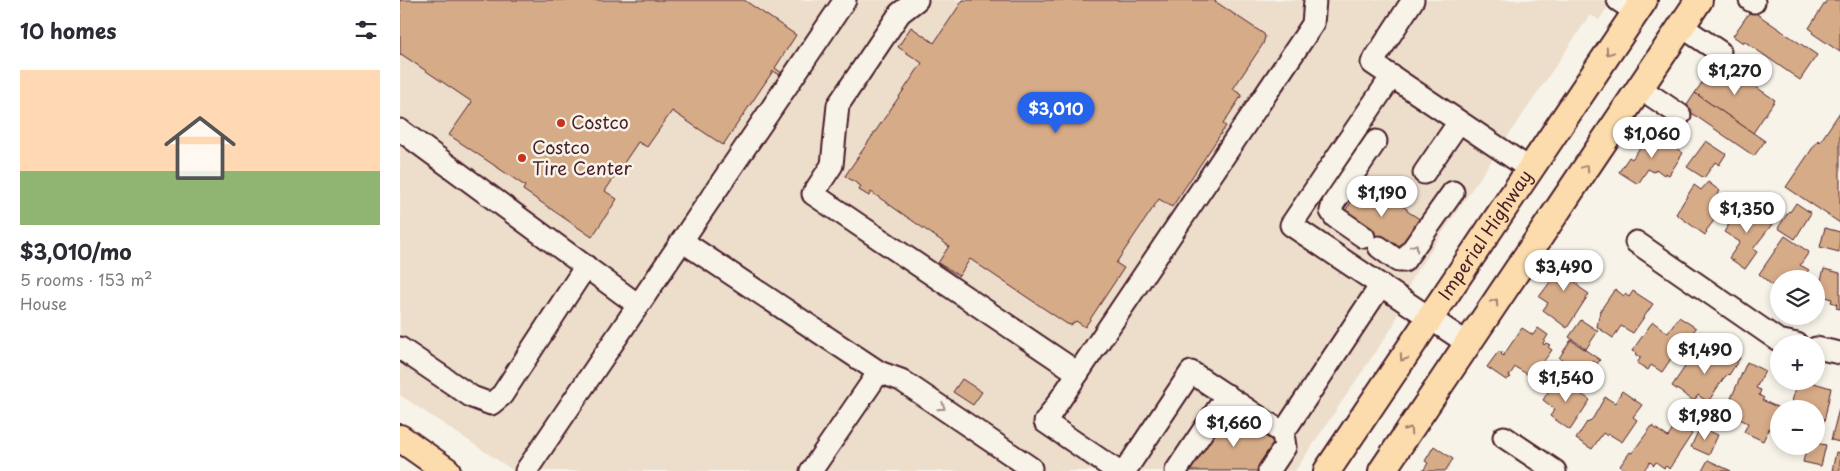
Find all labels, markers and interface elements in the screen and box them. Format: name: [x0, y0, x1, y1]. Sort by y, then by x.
text: 10 homes: [20, 14, 117, 46]
icon: filters: [352, 16, 380, 44]
one-way arrow: [1606, 47, 1615, 56]
pin: $1,270: [1694, 54, 1776, 96]
text: $1,270: [1708, 58, 1762, 82]
pin: $3,010: [1015, 92, 1097, 134]
text: $3,010: [1028, 96, 1084, 120]
icon: home: [155, 103, 245, 193]
place label: Costco: [571, 108, 629, 135]
pin: $1,060: [1611, 116, 1693, 159]
marker: Costco: [555, 117, 567, 129]
text: $1,060: [1624, 121, 1680, 145]
place label: Costco Tire Center: [532, 133, 632, 181]
marker: Costco Tire Center: [516, 152, 528, 164]
street label: Imperial Highway: [1431, 164, 1538, 305]
one-way arrow: [1579, 164, 1589, 173]
pin: $1,190: [1341, 176, 1423, 218]
text: $1,190: [1358, 180, 1407, 204]
pin: $1,350: [1706, 192, 1788, 234]
text: $1,350: [1720, 196, 1774, 220]
text: $3,010/mo: [20, 235, 132, 267]
one-way arrow: [1409, 243, 1418, 252]
pin: $3,490: [1523, 250, 1605, 292]
text: $3,490: [1535, 254, 1593, 278]
text: 5 rooms · 153 m²: [20, 267, 153, 291]
map controls: [1770, 270, 1825, 455]
button: layers: [1770, 270, 1825, 325]
text: House: [20, 291, 67, 315]
one-way arrow: [1489, 299, 1498, 308]
pin: $1,490: [1664, 332, 1746, 375]
button: +: [1770, 335, 1825, 390]
text: $1,490: [1678, 337, 1732, 361]
one-way arrow: [1400, 353, 1409, 362]
pin: $1,540: [1525, 360, 1607, 403]
text: $1,540: [1539, 365, 1593, 389]
pin: $1,980: [1664, 398, 1746, 441]
button: −: [1770, 400, 1825, 455]
one-way arrow: [936, 401, 946, 410]
text: $1,980: [1678, 403, 1732, 427]
pin: $1,660: [1193, 406, 1275, 448]
text: $1,660: [1206, 410, 1262, 434]
one-way arrow: [1403, 427, 1412, 436]

